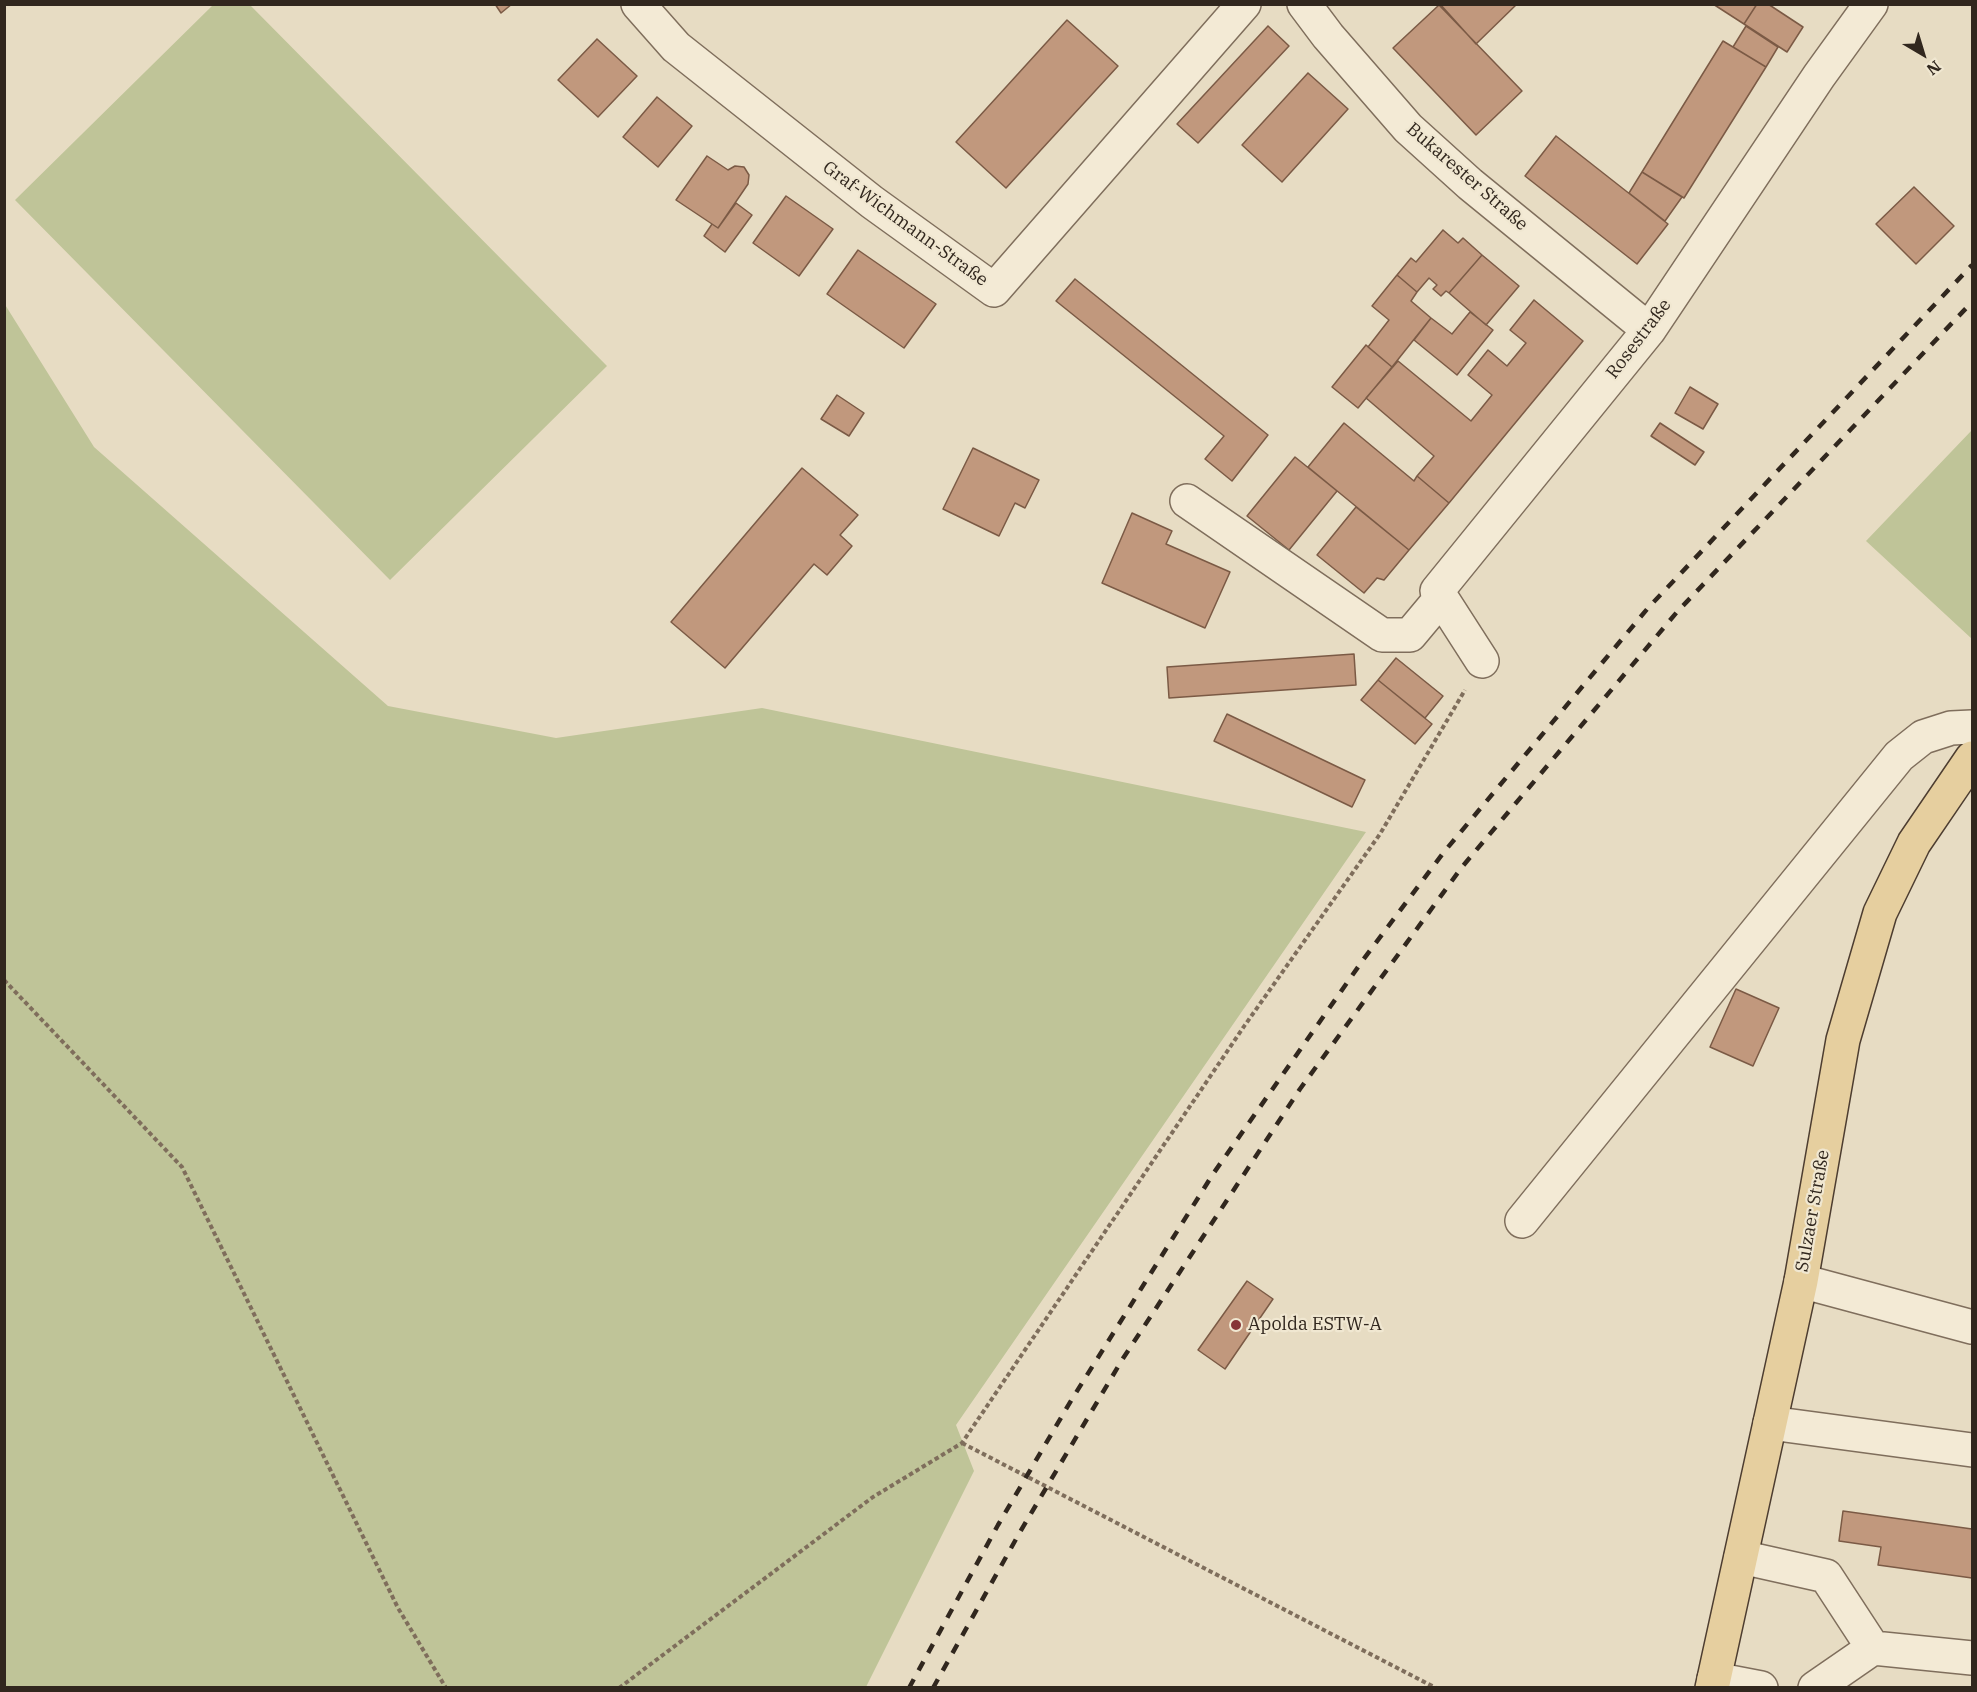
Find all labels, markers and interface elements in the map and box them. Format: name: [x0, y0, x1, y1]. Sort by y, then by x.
north arrow: [1893, 24, 1953, 84]
text: N: [1923, 56, 1945, 80]
street label: Bukarester Straße: [1402, 118, 1532, 236]
street label: Graf-Wichmann-Straße: [818, 157, 992, 291]
street label: Rosestraße: [1602, 295, 1676, 383]
street label: Sulzaer Straße: [1792, 1148, 1834, 1274]
place label: Apolda ESTW-A: [1248, 1314, 1382, 1336]
marker: Apolda ESTW-A: [1229, 1318, 1243, 1332]

